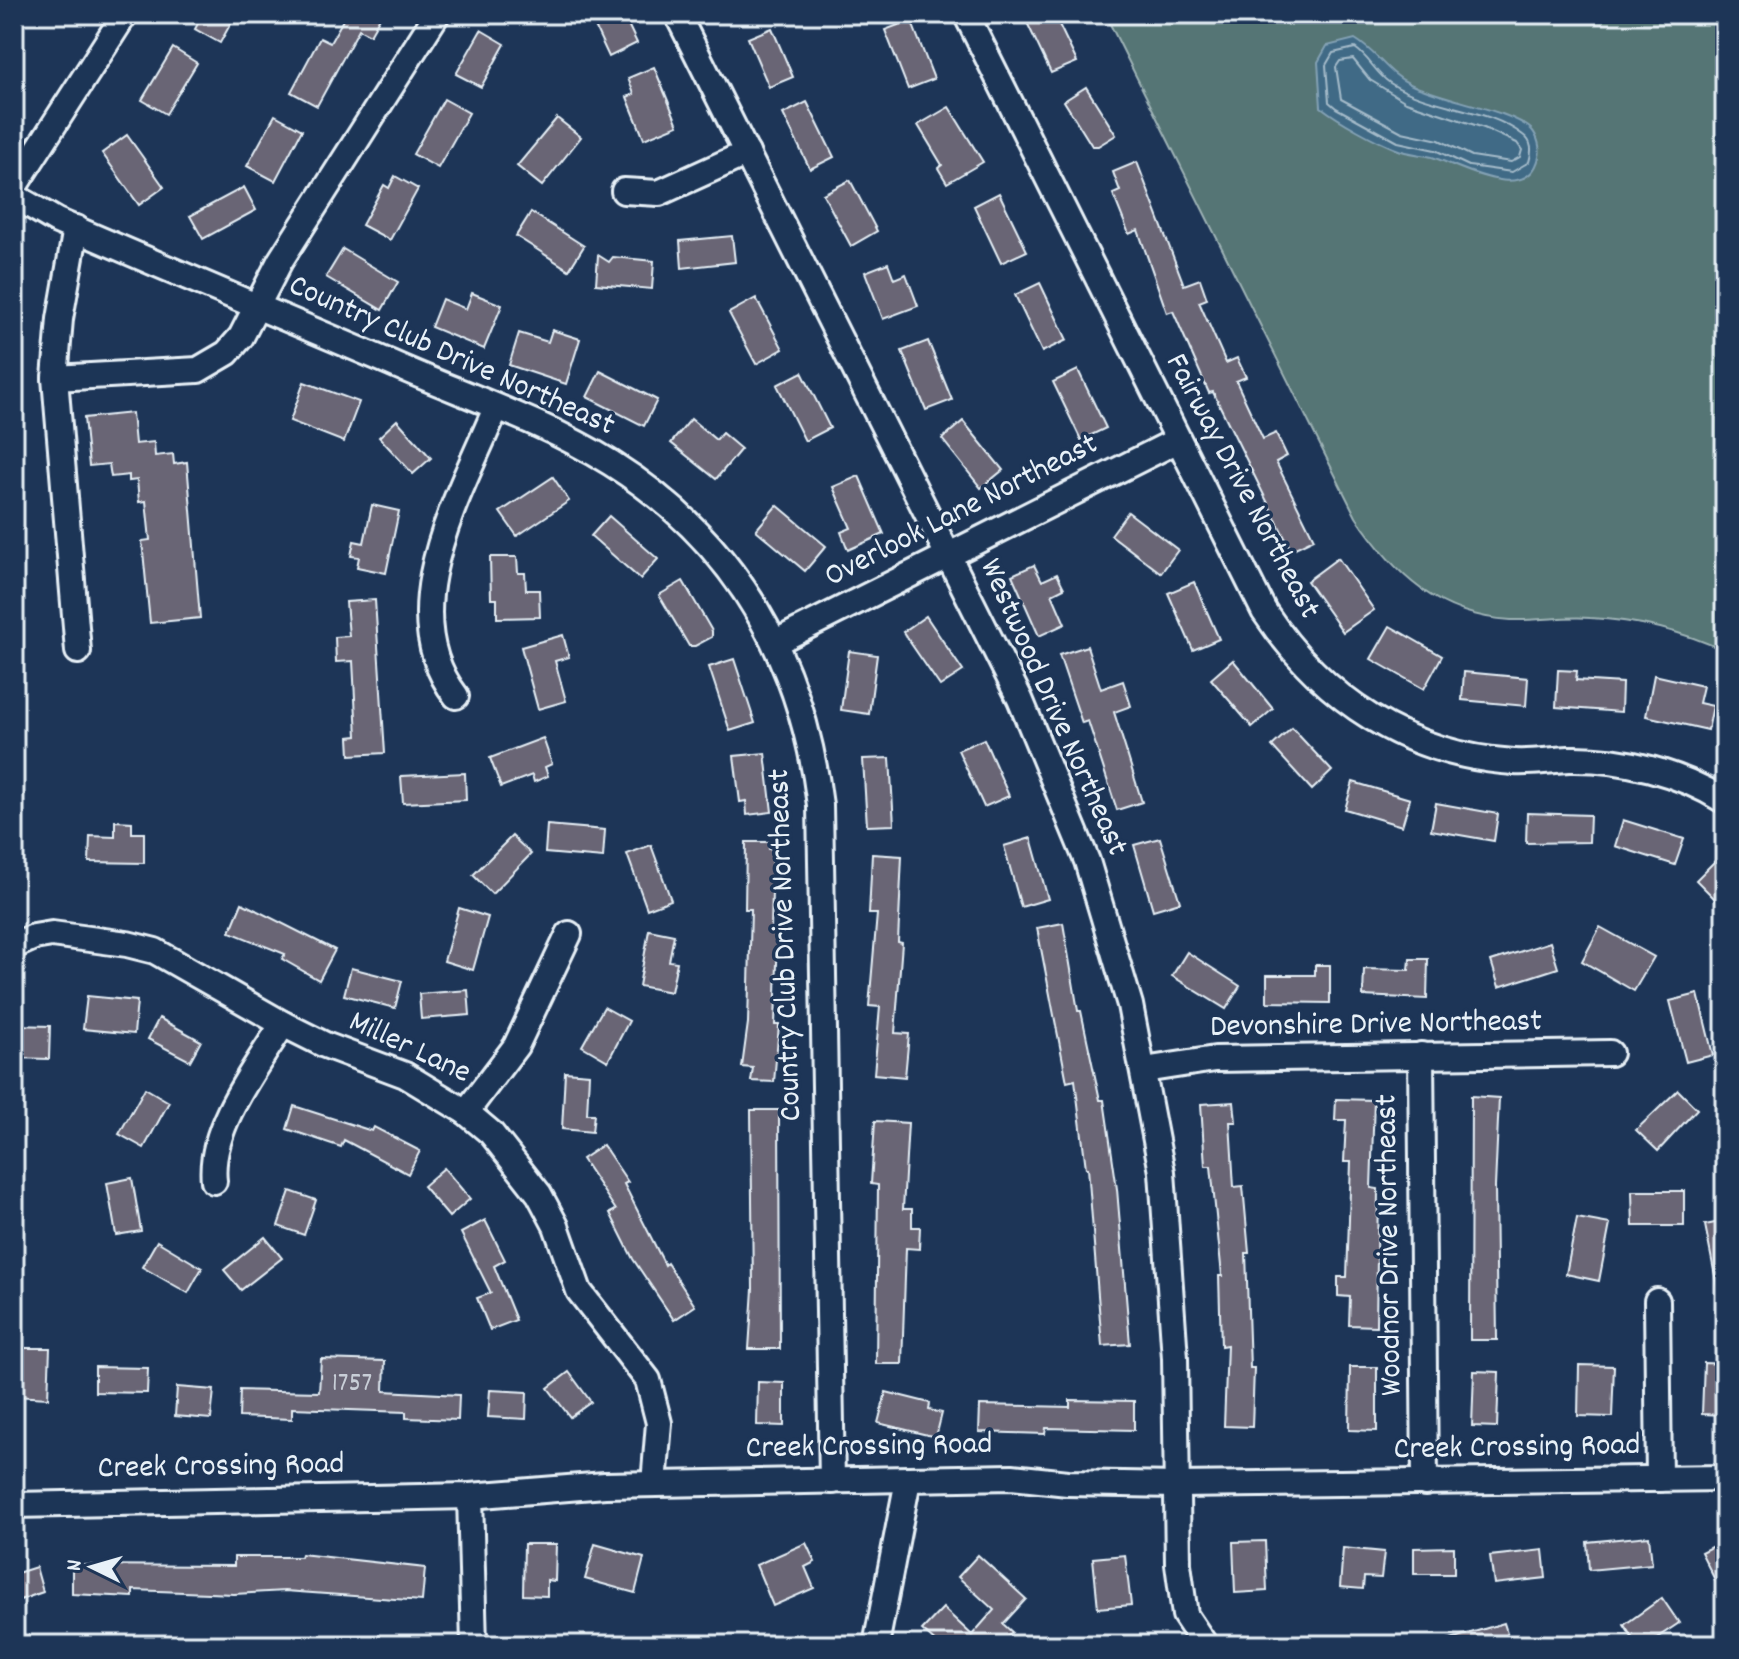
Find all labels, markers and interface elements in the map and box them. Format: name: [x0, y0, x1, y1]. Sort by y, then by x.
street label: Country Club Drive Northeast: [281, 264, 622, 450]
street label: Fairway Drive Northeast: [1152, 346, 1331, 628]
street label: Overlook Lane Northeast: [817, 423, 1107, 601]
street label: Westwood Drive Northeast: [966, 552, 1138, 864]
street label: Country Club Drive Northeast: [758, 768, 816, 1122]
street label: Devonshire Drive Northeast: [1210, 1000, 1543, 1052]
street label: Miller Lane: [340, 1001, 478, 1097]
street label: Woodnor Drive Northeast: [1365, 1094, 1417, 1396]
house number: 1757: [332, 1365, 372, 1405]
street label: Creek Crossing Road: [745, 1423, 993, 1473]
street label: Creek Crossing Road: [1393, 1424, 1641, 1474]
street label: Creek Crossing Road: [97, 1443, 345, 1493]
north arrow: [52, 1527, 132, 1607]
text: N: [60, 1559, 91, 1572]

